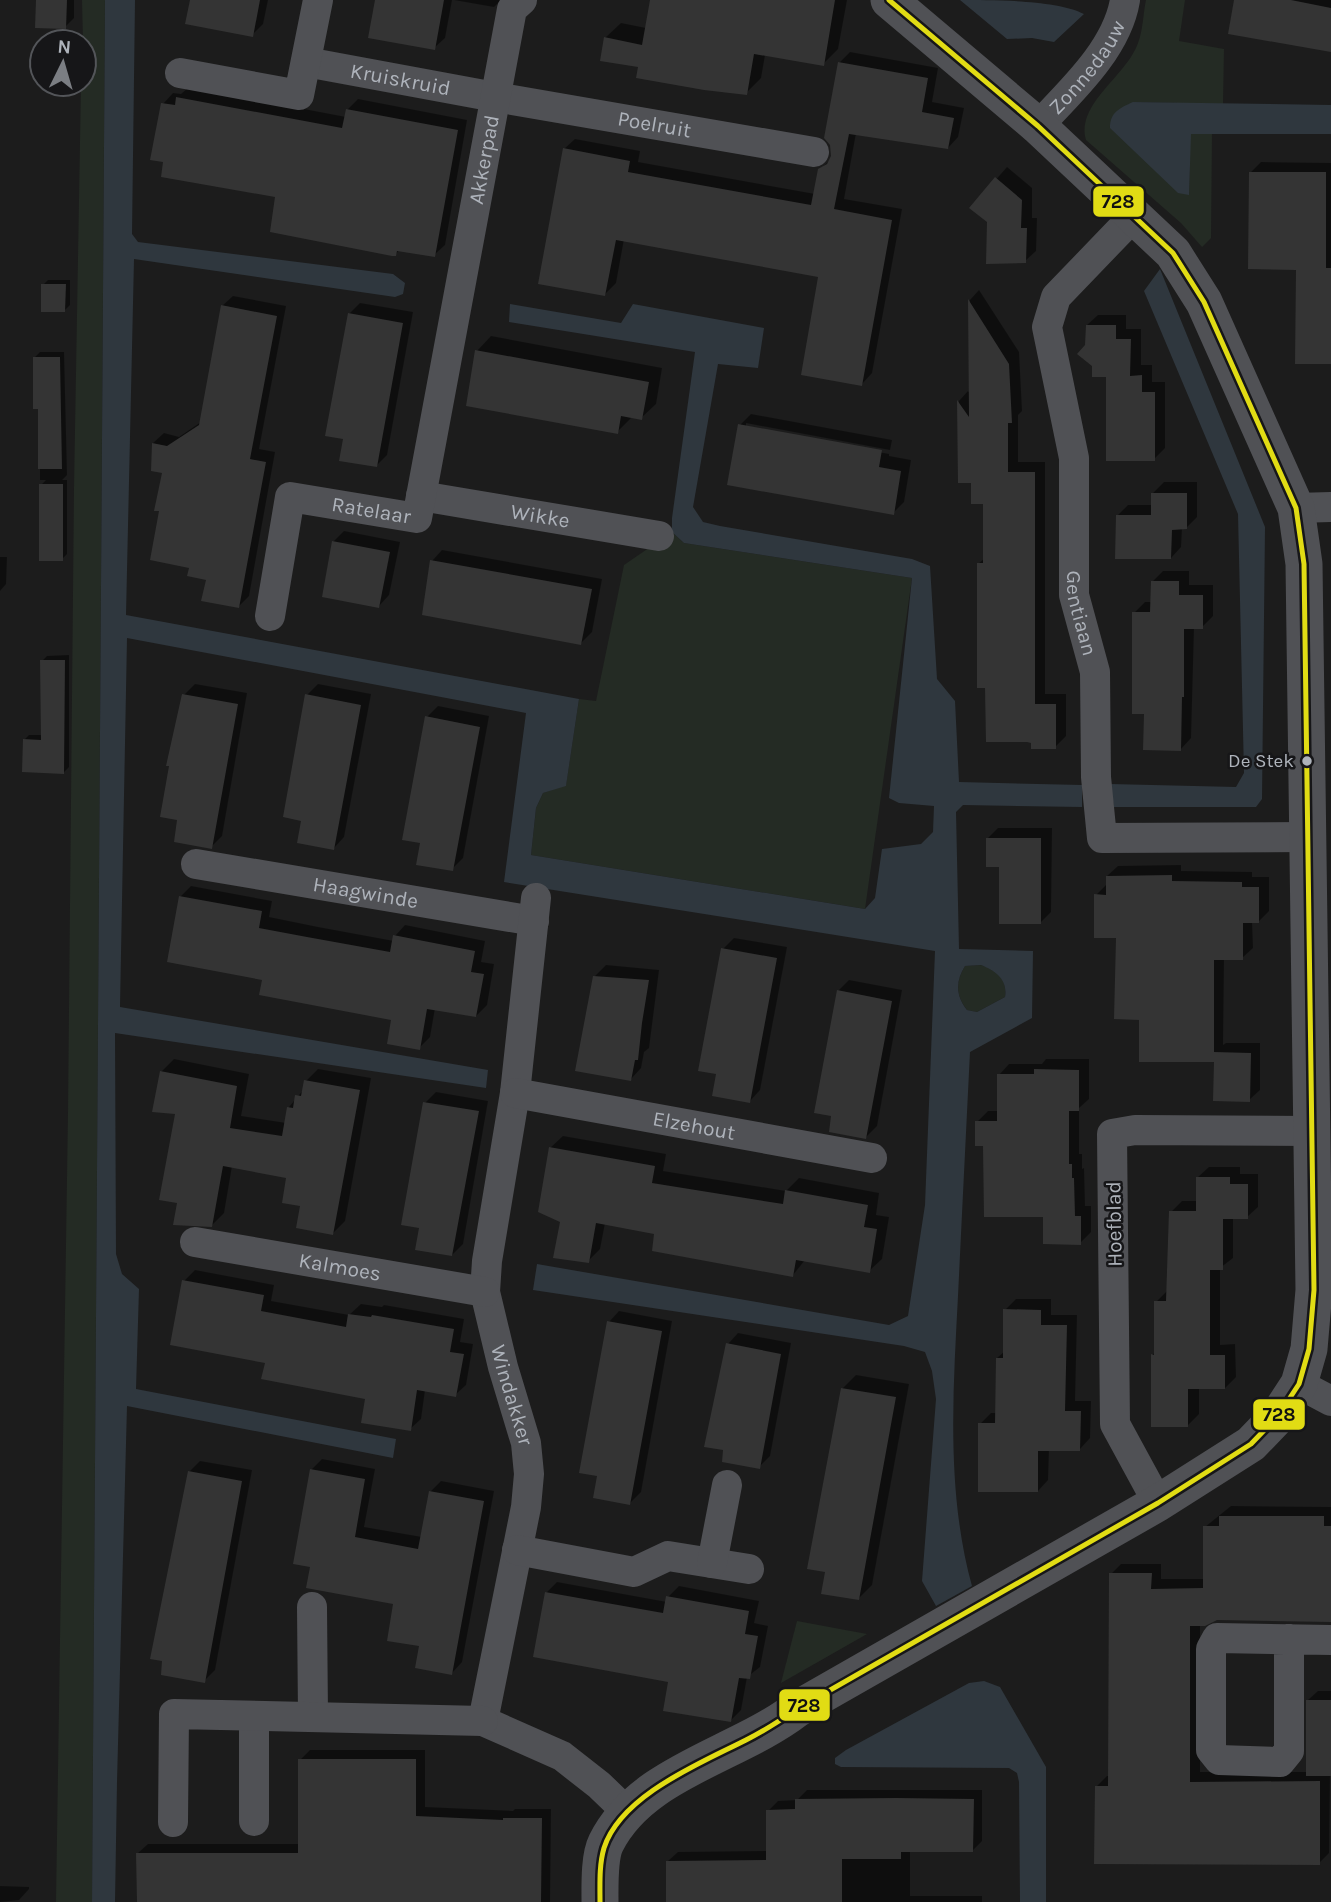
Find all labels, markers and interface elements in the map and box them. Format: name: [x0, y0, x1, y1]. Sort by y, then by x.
street label: Zonnedauw: [1044, 17, 1130, 119]
north arrow: [28, 28, 98, 98]
text: N: [57, 36, 72, 59]
street label: Kruiskruid: [348, 58, 452, 100]
street label: Poelruit: [616, 106, 693, 143]
street label: Akkerpad: [464, 113, 504, 206]
line badge: 728: [1092, 185, 1145, 218]
text: 728: [1101, 191, 1135, 213]
street label: Ratelaar: [330, 492, 413, 529]
street label: Wikke: [509, 499, 572, 533]
street label: Gentiaan: [1062, 570, 1102, 658]
place label: De Stek: [1228, 750, 1294, 772]
marker: De Stek: [1300, 754, 1314, 768]
street label: Haagwinde: [311, 872, 420, 913]
street label: Elzehout: [651, 1106, 737, 1145]
street label: Hoefblad: [1101, 1181, 1127, 1267]
street label: Kalmoes: [297, 1248, 383, 1286]
street label: Windakker: [486, 1342, 538, 1449]
line badge: 728: [1252, 1398, 1306, 1431]
text: 728: [1262, 1404, 1296, 1426]
line badge: 728: [778, 1688, 831, 1722]
text: 728: [787, 1695, 821, 1717]

